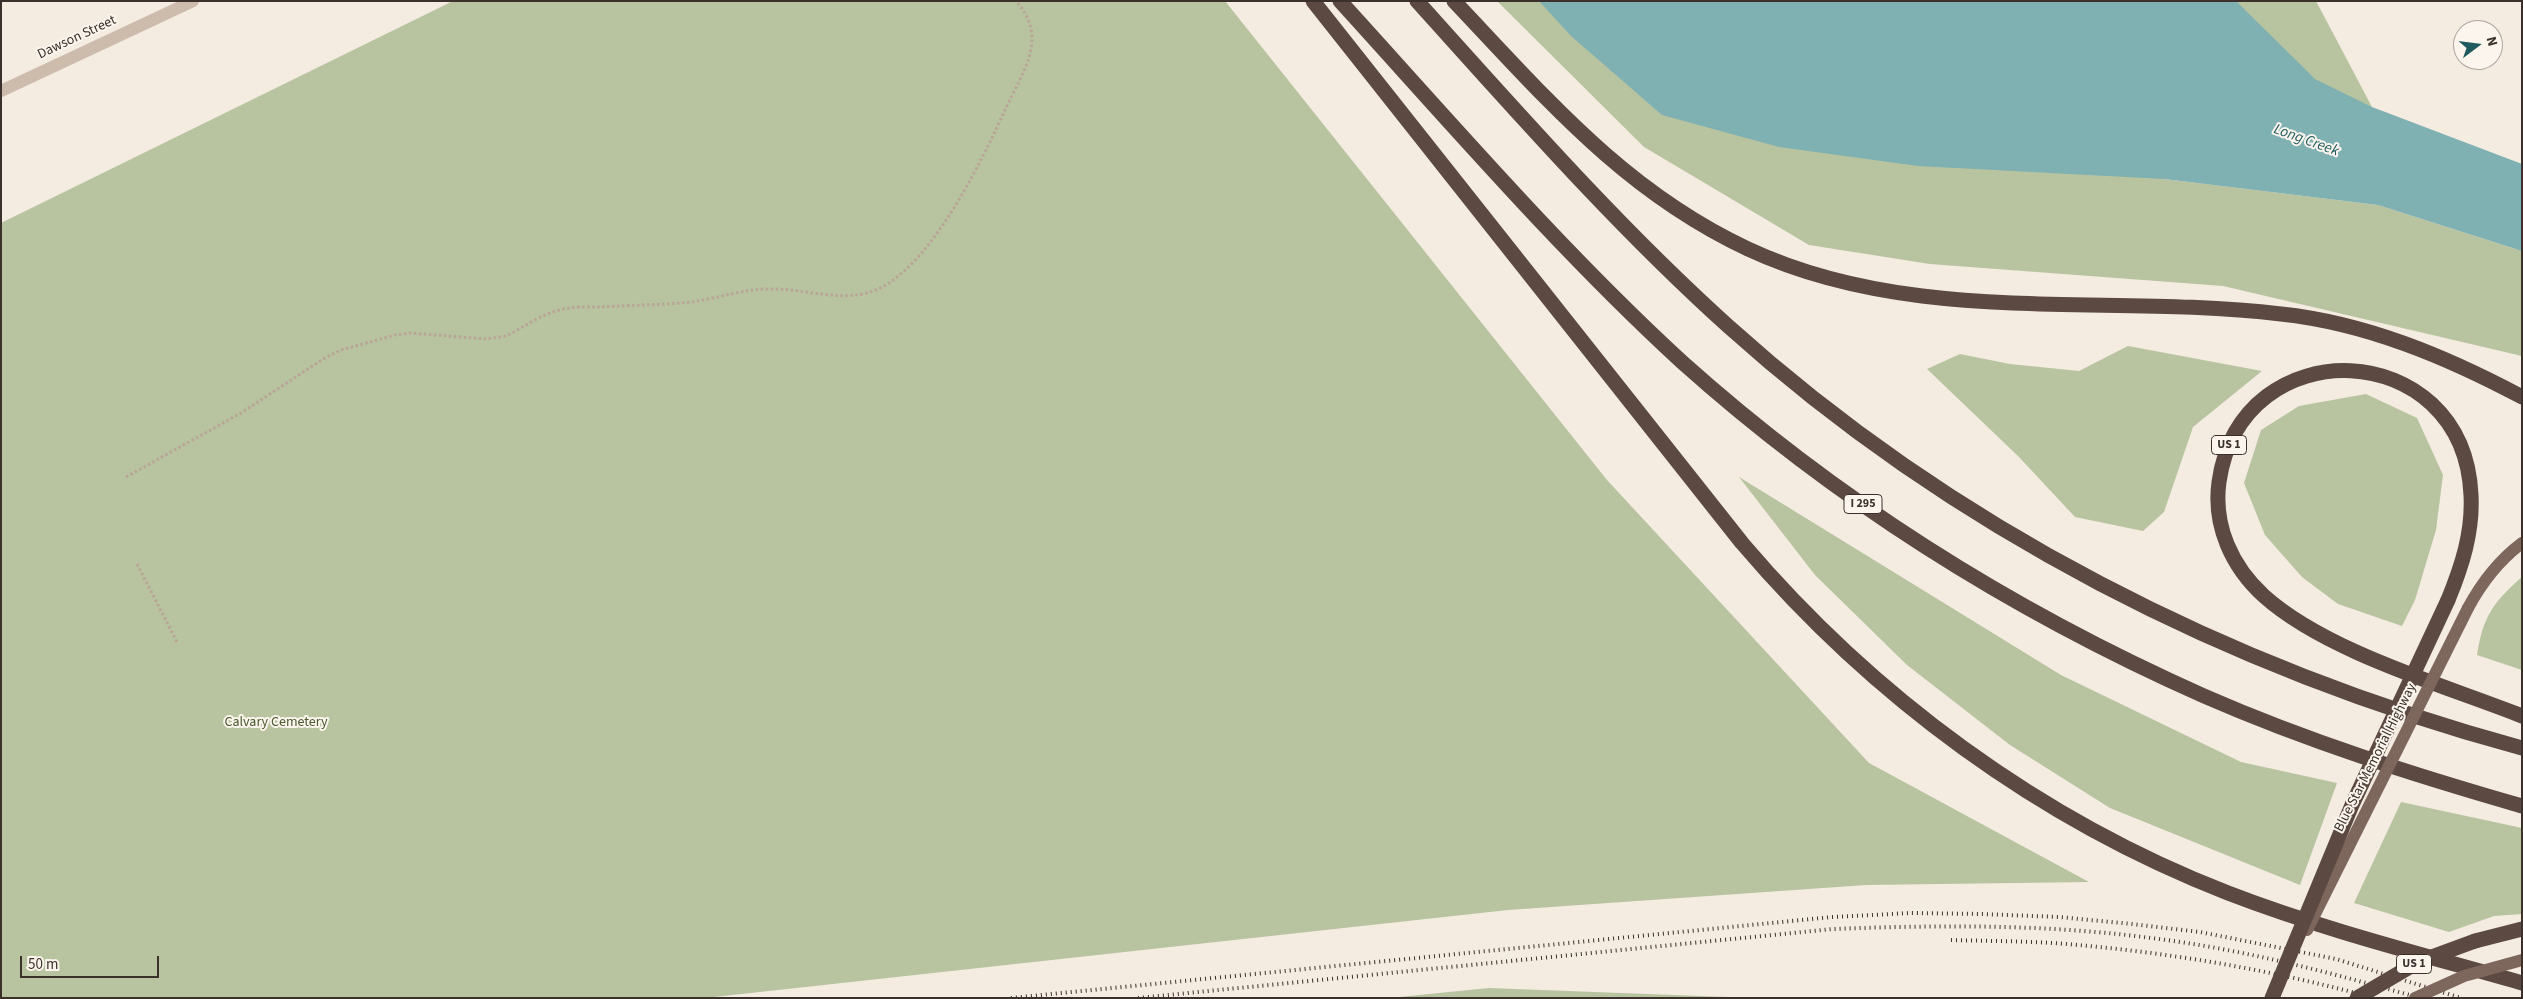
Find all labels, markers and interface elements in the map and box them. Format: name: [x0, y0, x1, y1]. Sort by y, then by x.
street label: Dawson Street: [35, 12, 119, 64]
north arrow: [2453, 20, 2503, 70]
text: N: [2481, 34, 2502, 48]
water label: Long Creek: [2271, 121, 2341, 161]
road number: US 1: [2212, 436, 2246, 454]
road number: I 295: [1844, 494, 1882, 514]
street label: Blue Star Memorial Highway: [2331, 681, 2421, 835]
park label: Calvary Cemetery: [224, 715, 328, 731]
scale bar: [22, 946, 161, 978]
text: 50 m: [28, 954, 58, 975]
road number: US 1: [2396, 954, 2432, 974]

